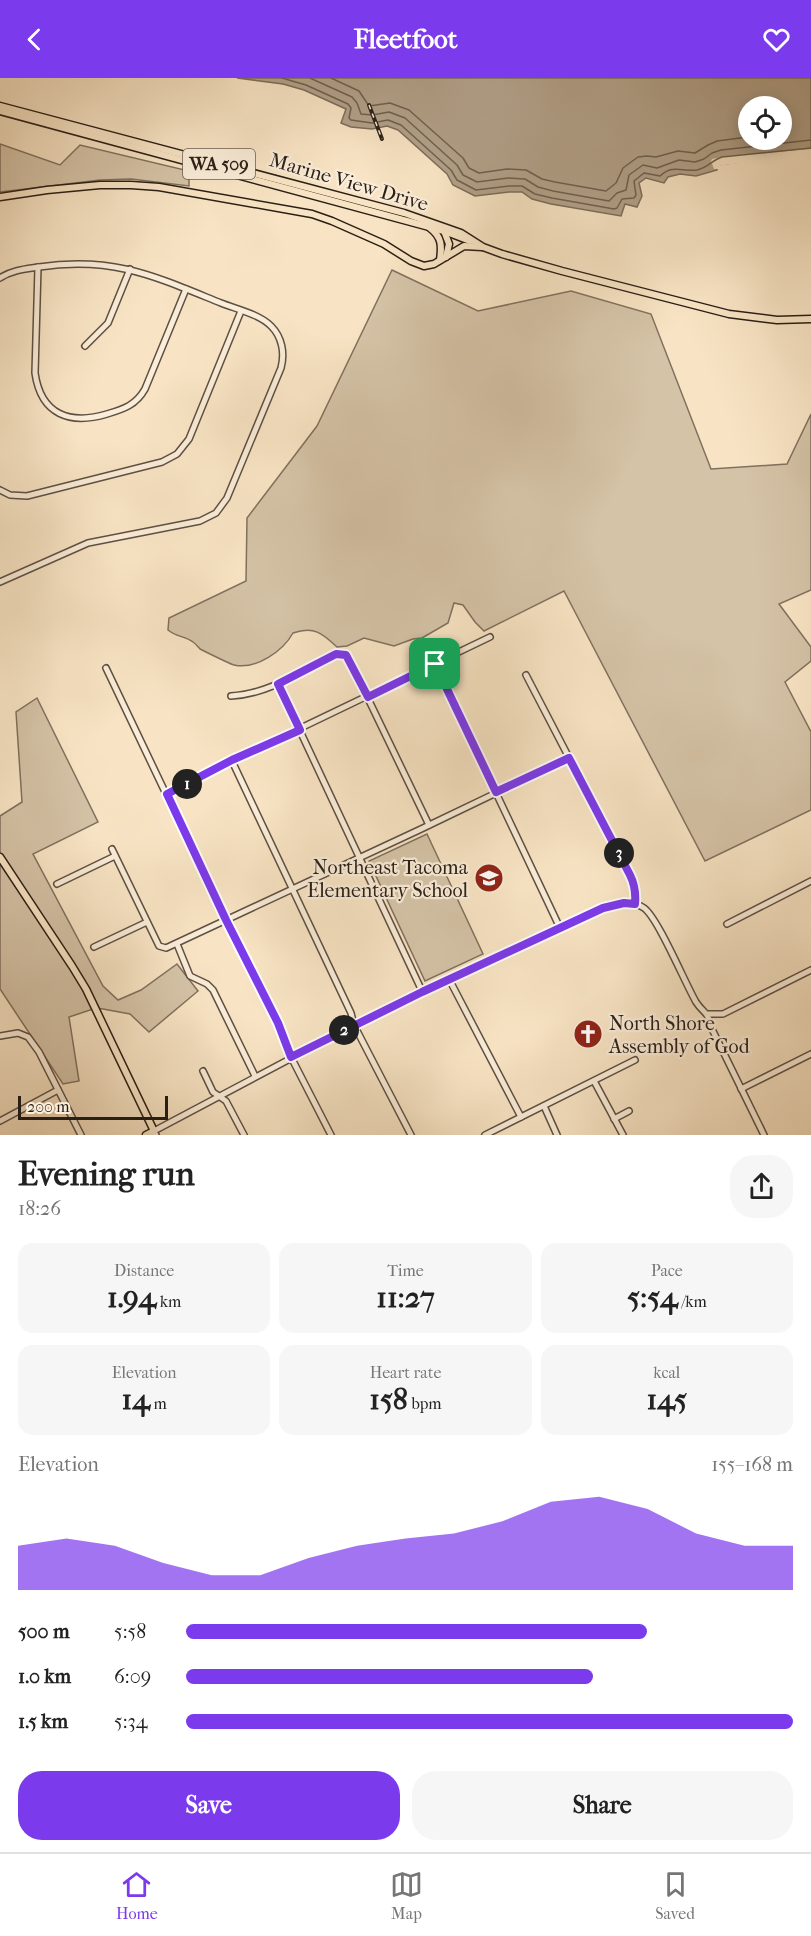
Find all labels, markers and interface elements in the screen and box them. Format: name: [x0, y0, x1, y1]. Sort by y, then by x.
icon: back: [18, 23, 51, 56]
text: Fleetfoot: [354, 23, 457, 55]
icon: heart: [760, 23, 793, 56]
map controls: [738, 96, 792, 150]
button: locate: [738, 96, 792, 150]
street label: Marine View Drive: [267, 148, 431, 216]
road number: WA 509: [183, 149, 255, 179]
pin: [409, 638, 460, 689]
icon: arrive: [418, 647, 451, 680]
pin: 1: [172, 769, 202, 799]
text: 1: [184, 774, 190, 793]
pin: 3: [604, 838, 634, 868]
text: 3: [616, 843, 622, 862]
place label: Northeast Tacoma Elementary School: [307, 856, 469, 902]
school or university icon: Northeast Tacoma Elementary School: [473, 862, 505, 894]
place label: North Shore Assembly of God: [608, 1012, 751, 1058]
pin: 2: [329, 1015, 359, 1045]
church icon: North Shore Assembly of God: [572, 1018, 604, 1050]
text: 2: [340, 1020, 348, 1039]
scale bar: [18, 1093, 168, 1120]
text: 200 m: [27, 1097, 70, 1116]
text: Evening run: [18, 1155, 195, 1194]
button: share: [730, 1155, 793, 1218]
text: 18:26: [18, 1197, 61, 1220]
text: Distance: [114, 1261, 174, 1280]
text: Time: [387, 1261, 424, 1280]
text: Pace: [651, 1261, 683, 1280]
text: 1.94: [107, 1280, 156, 1315]
text: 11:27: [376, 1280, 435, 1315]
text: 5:54: [627, 1280, 678, 1315]
text: km: [156, 1292, 181, 1311]
text: /km: [678, 1292, 707, 1311]
text: Elevation: [112, 1363, 177, 1382]
text: Heart rate: [370, 1363, 441, 1382]
text: kcal: [653, 1363, 680, 1382]
text: 14: [122, 1382, 150, 1417]
text: 158: [369, 1382, 408, 1417]
text: 145: [647, 1382, 687, 1417]
text: m: [150, 1394, 167, 1413]
text: bpm: [408, 1394, 442, 1413]
text: Elevation: [18, 1453, 99, 1476]
text: 155–168 m: [711, 1453, 793, 1476]
text: 500 m: [18, 1620, 70, 1643]
text: 5:58: [114, 1620, 146, 1643]
text: 1.0 km: [18, 1665, 71, 1688]
text: 6:09: [114, 1665, 151, 1688]
text: 1.5 km: [18, 1710, 68, 1733]
text: 5:34: [114, 1710, 148, 1733]
button: Save: [18, 1771, 400, 1840]
button: Share: [412, 1771, 793, 1840]
tab: Home: [116, 1868, 158, 1923]
tab: Map: [390, 1868, 423, 1923]
tab: Saved: [655, 1868, 695, 1923]

